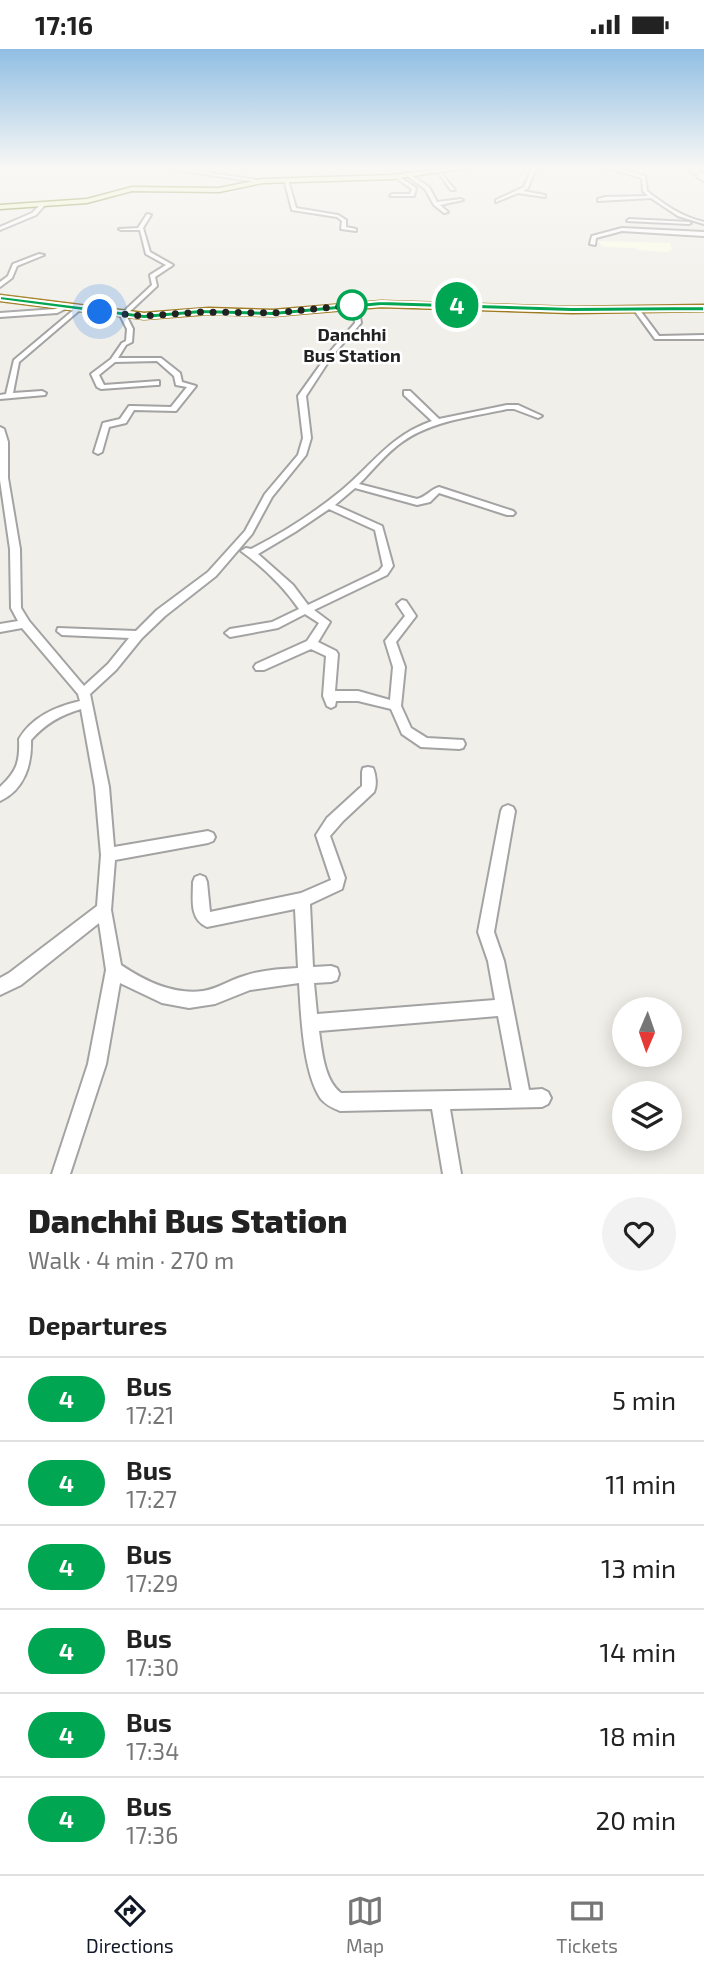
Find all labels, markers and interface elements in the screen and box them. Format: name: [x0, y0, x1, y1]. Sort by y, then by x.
text: 17:16: [35, 9, 93, 40]
line badge: 4: [434, 282, 480, 328]
marker: Danchhi Bus Station: [337, 290, 367, 320]
text: 4: [449, 290, 465, 319]
your location: [82, 294, 117, 329]
place label: Danchhi Bus Station: [303, 323, 401, 366]
north arrow: [612, 997, 682, 1067]
map controls: [612, 997, 682, 1151]
button: layers: [612, 1081, 682, 1151]
button: heart: [602, 1197, 676, 1271]
text: Danchhi Bus Station: [28, 1200, 347, 1240]
text: Walk · 4 min · 270 m: [28, 1246, 234, 1274]
text: Departures: [28, 1309, 167, 1340]
text: Bus: [126, 1370, 172, 1401]
text: 4: [59, 1384, 74, 1413]
text: 5 min: [612, 1384, 676, 1415]
text: 17:21: [126, 1401, 174, 1429]
text: Bus: [126, 1454, 172, 1485]
text: 4: [59, 1468, 74, 1497]
text: 11 min: [605, 1468, 676, 1499]
text: 17:27: [126, 1485, 177, 1513]
text: Bus: [126, 1538, 172, 1569]
text: 4: [59, 1552, 74, 1581]
text: 13 min: [601, 1552, 676, 1583]
text: 17:29: [126, 1569, 178, 1597]
text: Bus: [126, 1622, 172, 1653]
text: 4: [59, 1636, 74, 1665]
text: 14 min: [600, 1636, 676, 1667]
text: 17:30: [126, 1653, 179, 1681]
text: Bus: [126, 1706, 172, 1737]
text: 4: [59, 1720, 74, 1749]
text: 18 min: [600, 1720, 676, 1751]
text: 17:34: [126, 1737, 179, 1765]
text: Bus: [126, 1790, 172, 1821]
text: 4: [59, 1804, 74, 1833]
text: 20 min: [596, 1804, 676, 1835]
text: 17:36: [126, 1821, 178, 1849]
tab: Directions: [86, 1892, 174, 1957]
tab: Map: [346, 1892, 384, 1957]
tab: Tickets: [556, 1892, 618, 1957]

